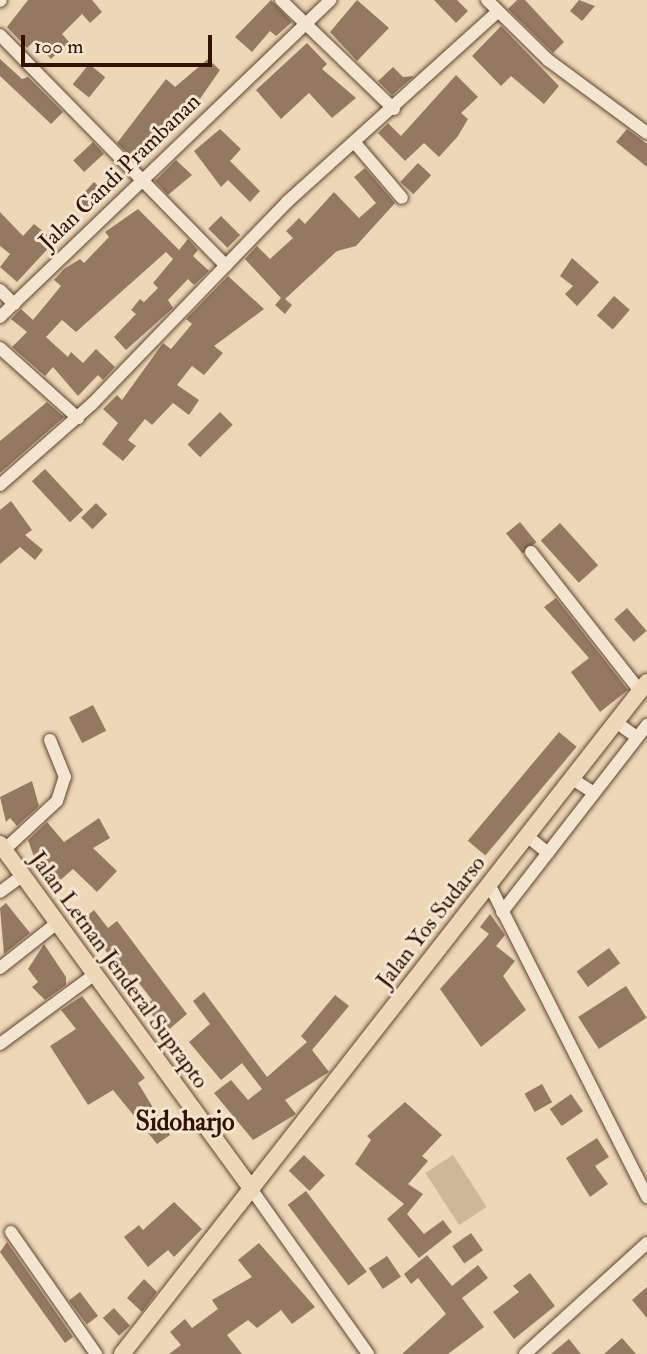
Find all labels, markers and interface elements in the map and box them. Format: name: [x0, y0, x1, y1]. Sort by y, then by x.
scale bar: [24, 21, 215, 65]
text: 100 m: [34, 33, 84, 60]
street label: Jalan Candi Prambanan: [34, 88, 206, 256]
street label: Jalan Letnan Jenderal Suprapto: [24, 846, 214, 1094]
street label: Jalan Yos Sudarso: [371, 850, 491, 994]
district label: Sidoharjo: [136, 1107, 234, 1139]

